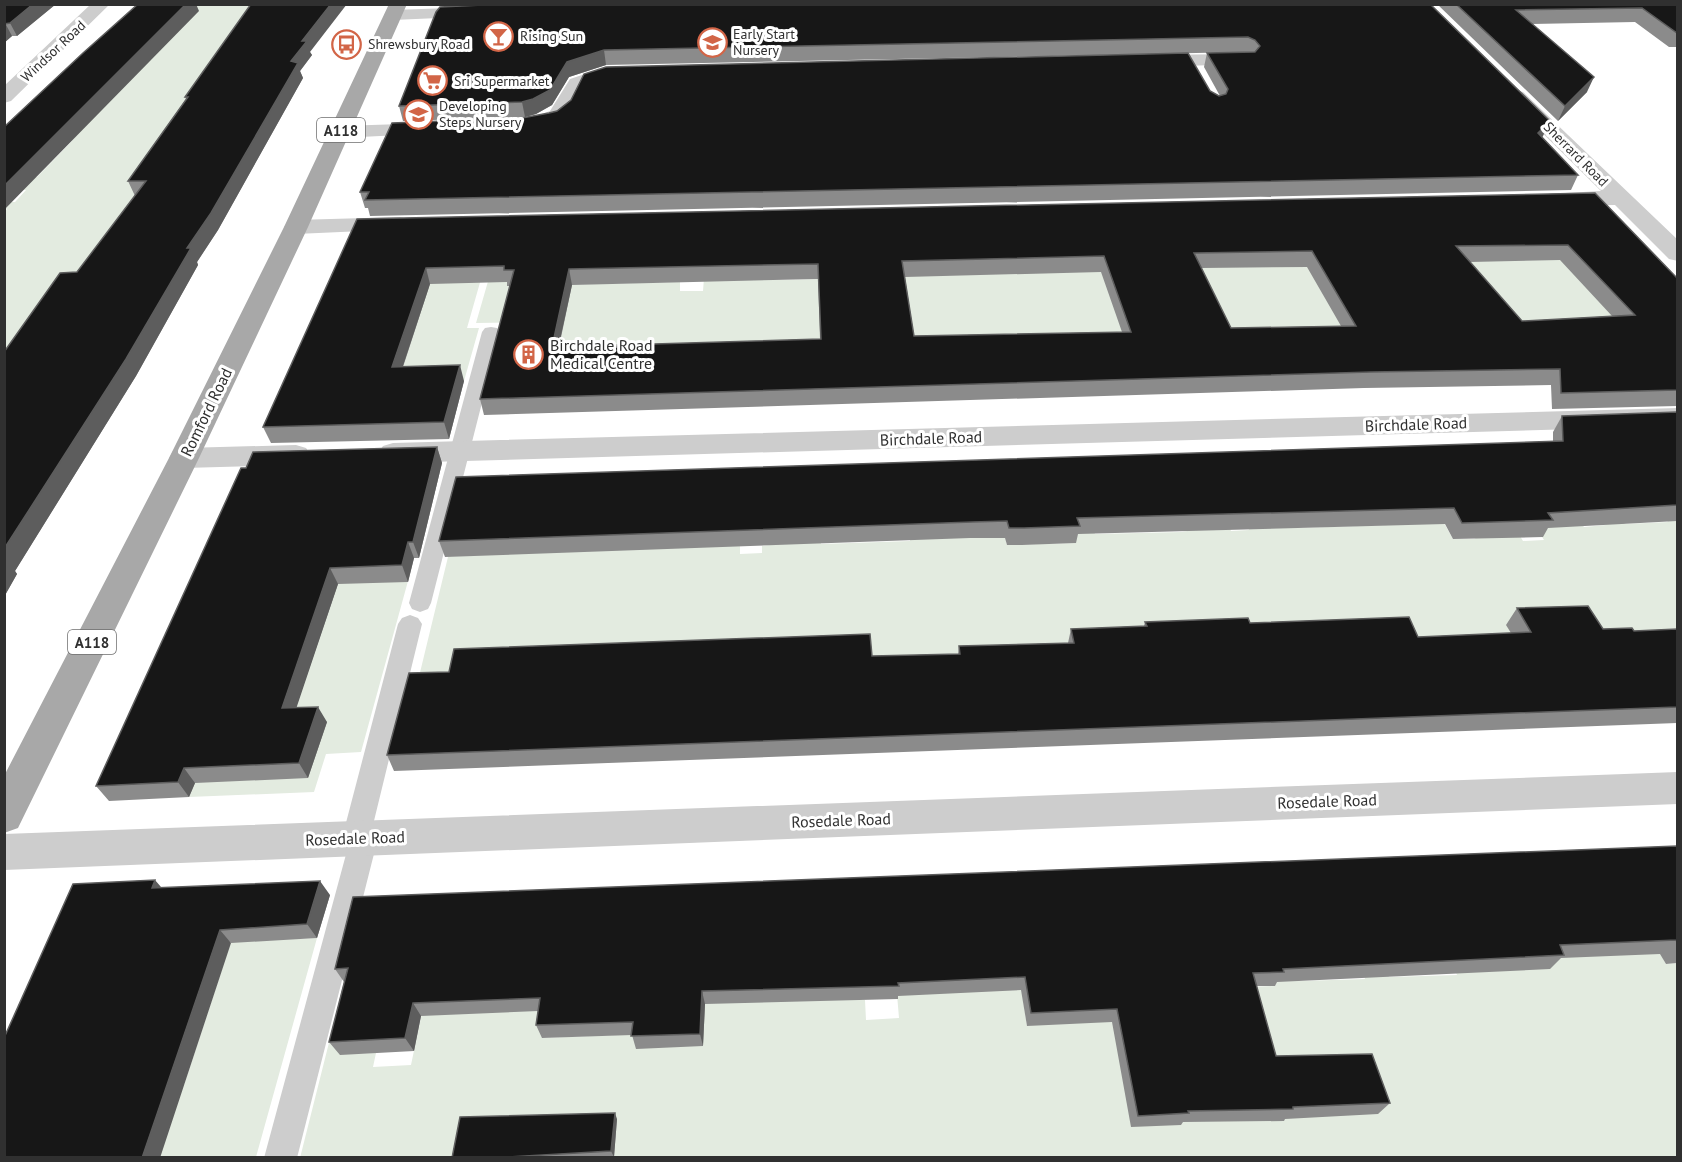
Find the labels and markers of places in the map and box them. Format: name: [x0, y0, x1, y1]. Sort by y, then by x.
bar icon: Rising Sun: [483, 20, 515, 52]
place label: Early Start Nursery: [733, 25, 795, 59]
school or university icon: Early Start Nursery: [696, 26, 728, 58]
place label: Rising Sun: [520, 27, 583, 45]
bus stop icon: Shrewsbury Road: [331, 28, 363, 60]
place label: Shrewsbury Road: [368, 35, 470, 53]
supermarket icon: Sri Supermarket: [417, 65, 449, 97]
place label: Sri Supermarket: [454, 72, 550, 90]
place label: Developing Steps Nursery: [439, 97, 522, 131]
school or university icon: Developing Steps Nursery: [402, 98, 434, 130]
place label: Birchdale Road Medical Centre: [550, 335, 653, 373]
building icon: Birchdale Road Medical Centre: [513, 338, 545, 370]

